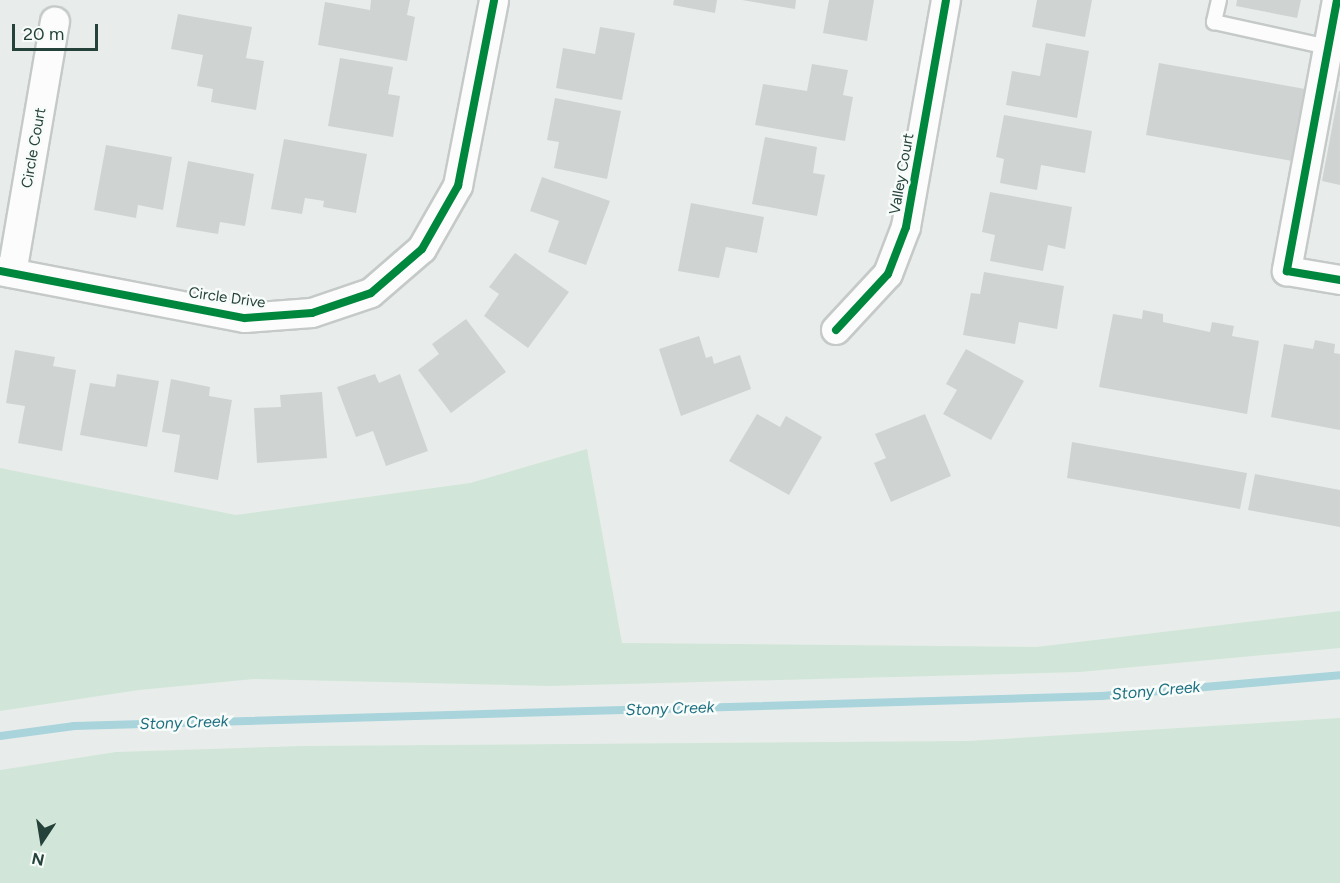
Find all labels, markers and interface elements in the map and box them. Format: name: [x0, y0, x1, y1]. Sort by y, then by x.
scale bar: [15, 12, 100, 50]
text: 20 m: [23, 23, 64, 45]
street label: Circle Court: [18, 106, 50, 190]
street label: Valley Court: [886, 132, 918, 216]
street label: Circle Drive: [187, 284, 267, 312]
water label: Stony Creek: [1111, 678, 1201, 704]
water label: Stony Creek: [625, 698, 715, 720]
water label: Stony Creek: [139, 712, 229, 734]
north arrow: [12, 811, 72, 871]
text: N: [30, 849, 46, 870]

